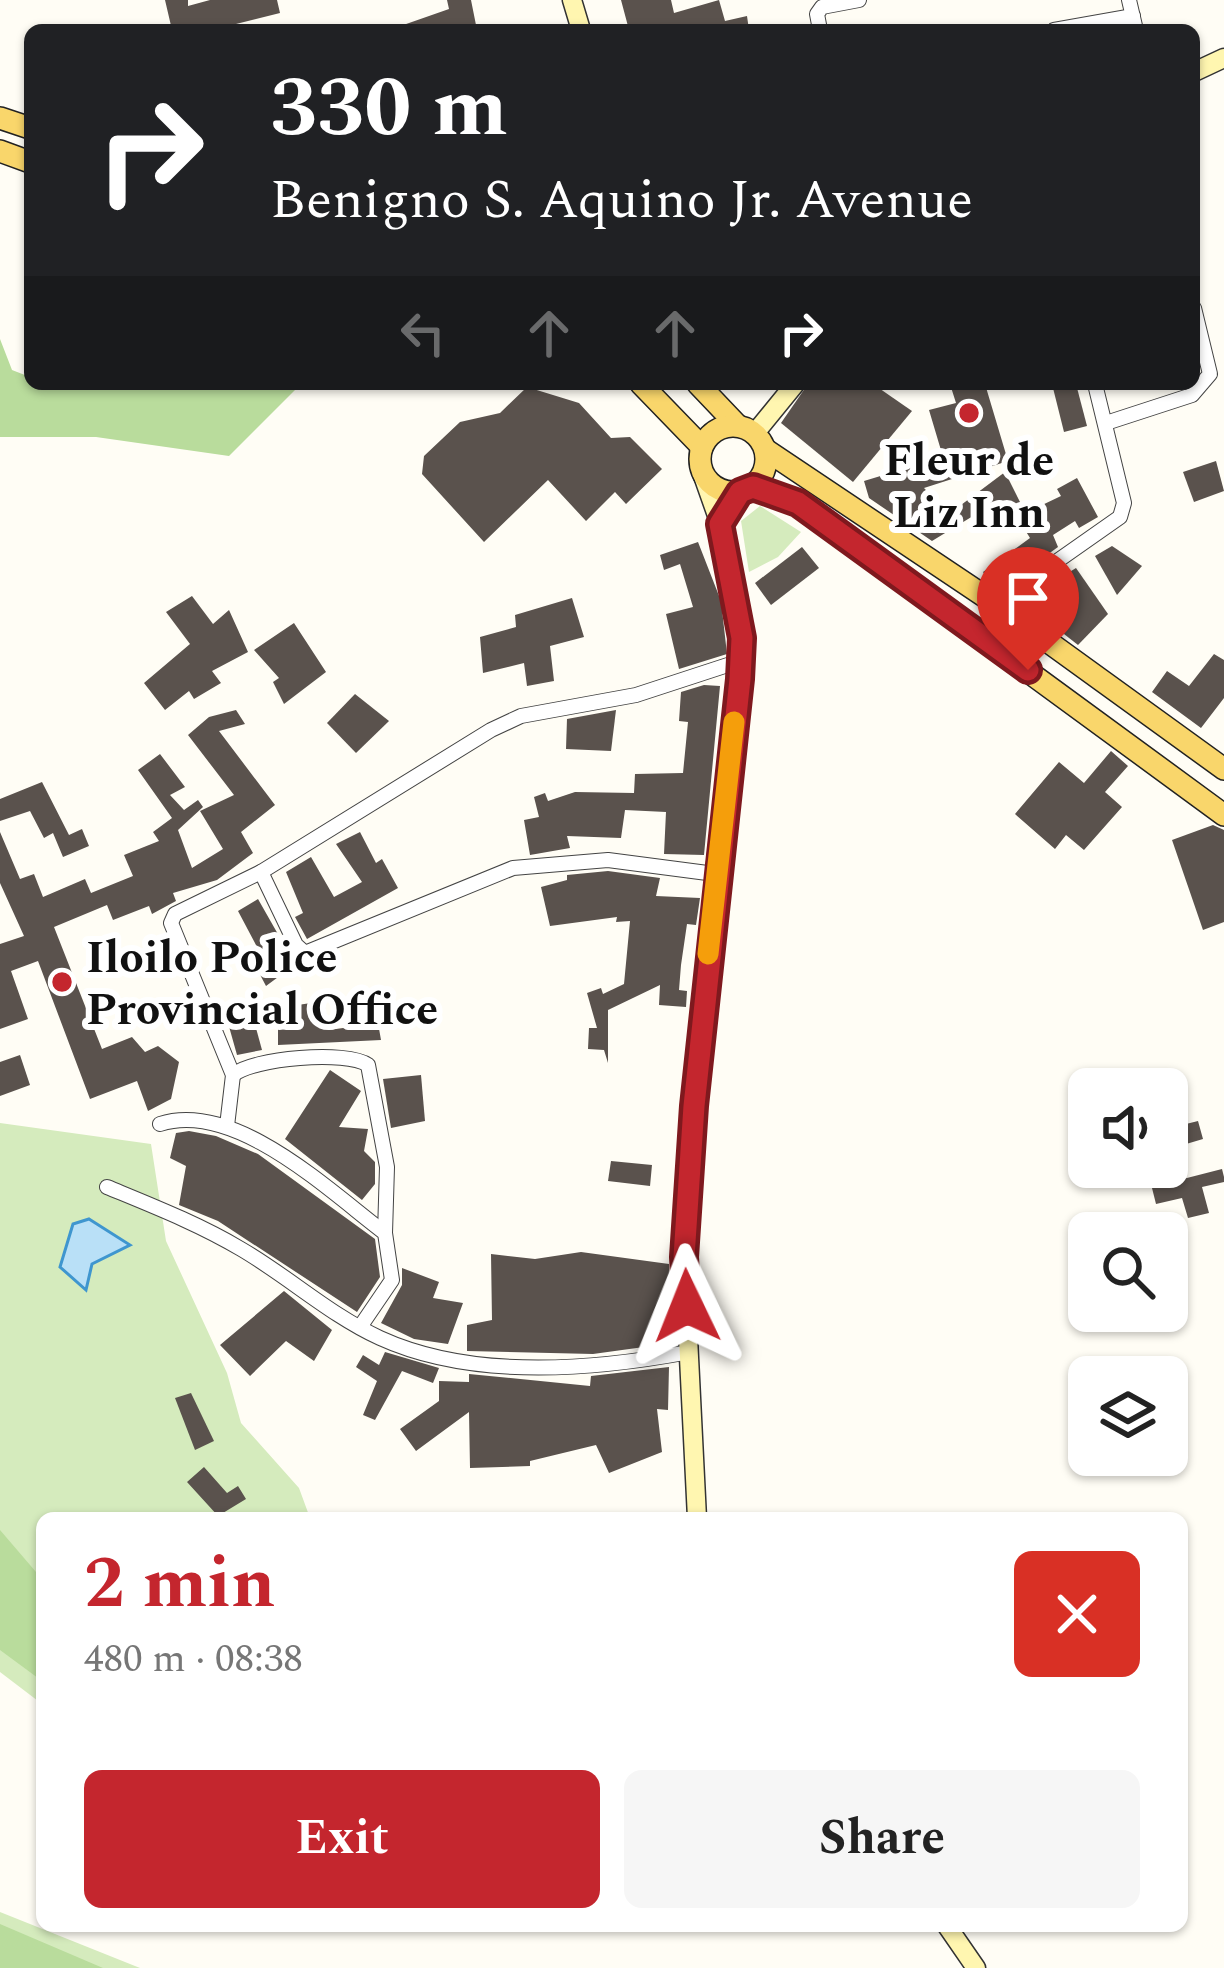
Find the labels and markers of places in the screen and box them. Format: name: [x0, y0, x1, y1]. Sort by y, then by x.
marker: Fleur de Liz Inn: [956, 400, 982, 426]
place label: Fleur de Liz Inn: [884, 427, 1054, 548]
pin: [977, 547, 1079, 670]
place label: Iloilo Police Provincial Office: [86, 924, 438, 1045]
marker: Iloilo Police Provincial Office: [49, 969, 75, 995]

